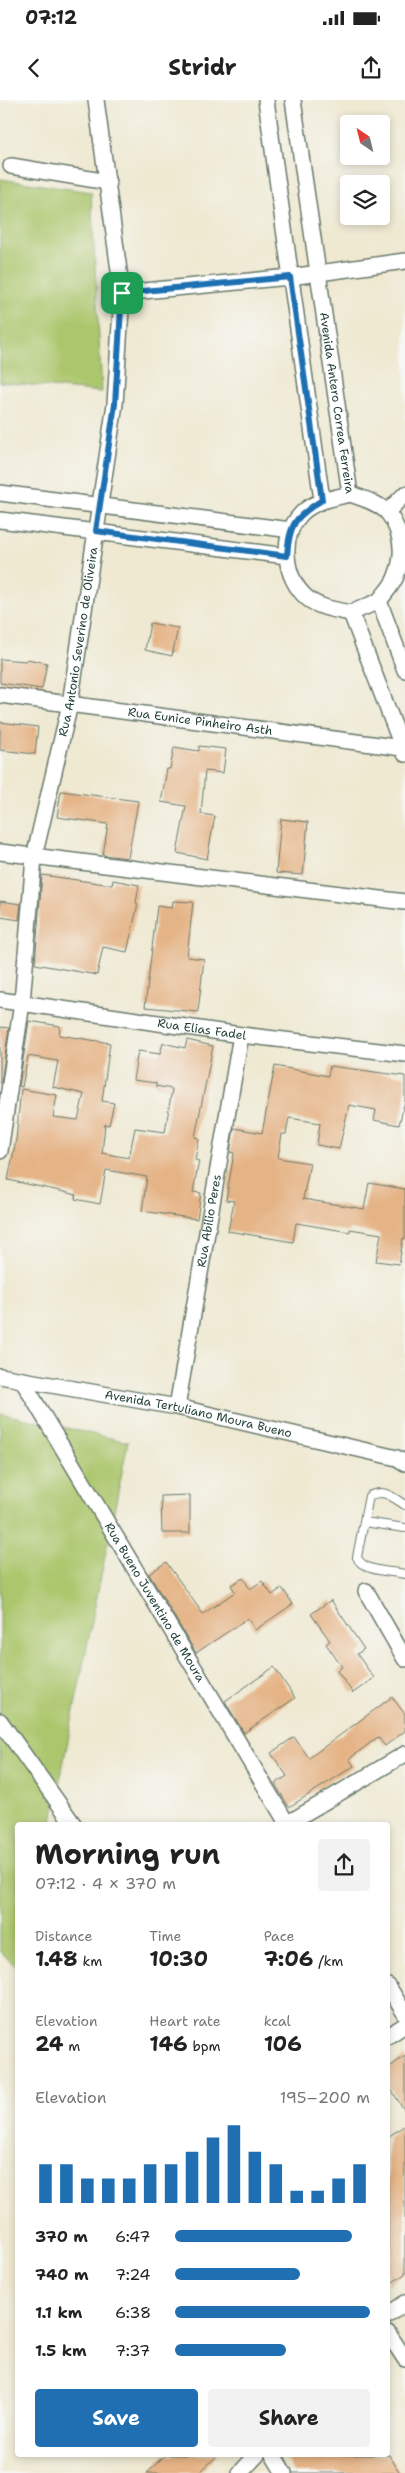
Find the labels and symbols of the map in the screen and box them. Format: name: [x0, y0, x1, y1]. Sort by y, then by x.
north arrow: [340, 115, 390, 165]
pin: [101, 272, 143, 314]
street label: Avenida Antero Correa Ferreira: [316, 311, 358, 495]
street label: Rua Antonio Severino de Oliveira: [55, 545, 102, 738]
street label: Rua Eunice Pinheiro Asth: [127, 704, 273, 739]
street label: Rua Elias Fadel: [157, 1015, 247, 1044]
street label: Rua Abilio Peres: [193, 1173, 225, 1268]
street label: Avenida Tertuliano Moura Bueno: [104, 1386, 294, 1441]
street label: Rua Bueno Juventino de Moura: [101, 1520, 209, 1685]

